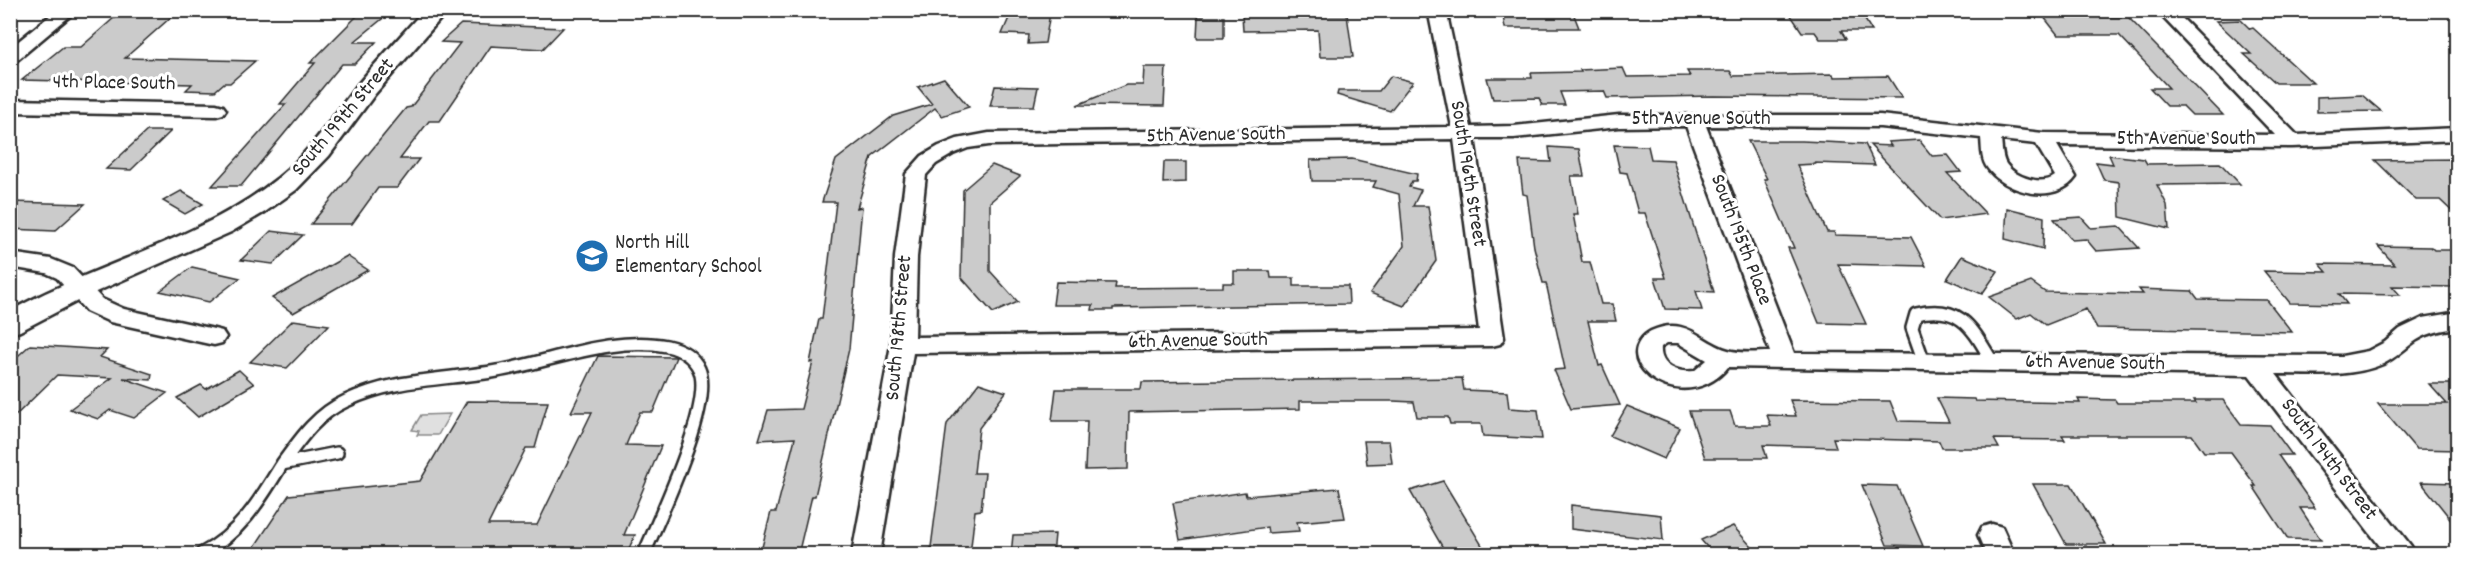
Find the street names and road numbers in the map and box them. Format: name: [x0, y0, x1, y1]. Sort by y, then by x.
street label: South 199th Street: [285, 52, 403, 184]
street label: 4th Place South: [52, 68, 176, 100]
street label: South 196th Street: [1441, 99, 1493, 249]
street label: 5th Avenue South: [1631, 105, 1771, 135]
street label: 5th Avenue South: [1146, 120, 1286, 152]
street label: 5th Avenue South: [2116, 125, 2256, 155]
street label: South 195th Place: [1701, 170, 1779, 310]
street label: South 198th Street: [879, 254, 921, 402]
street label: 6th Avenue South: [1128, 326, 1268, 358]
street label: 6th Avenue South: [2025, 348, 2165, 380]
street label: South 194th Street: [2272, 393, 2384, 528]

